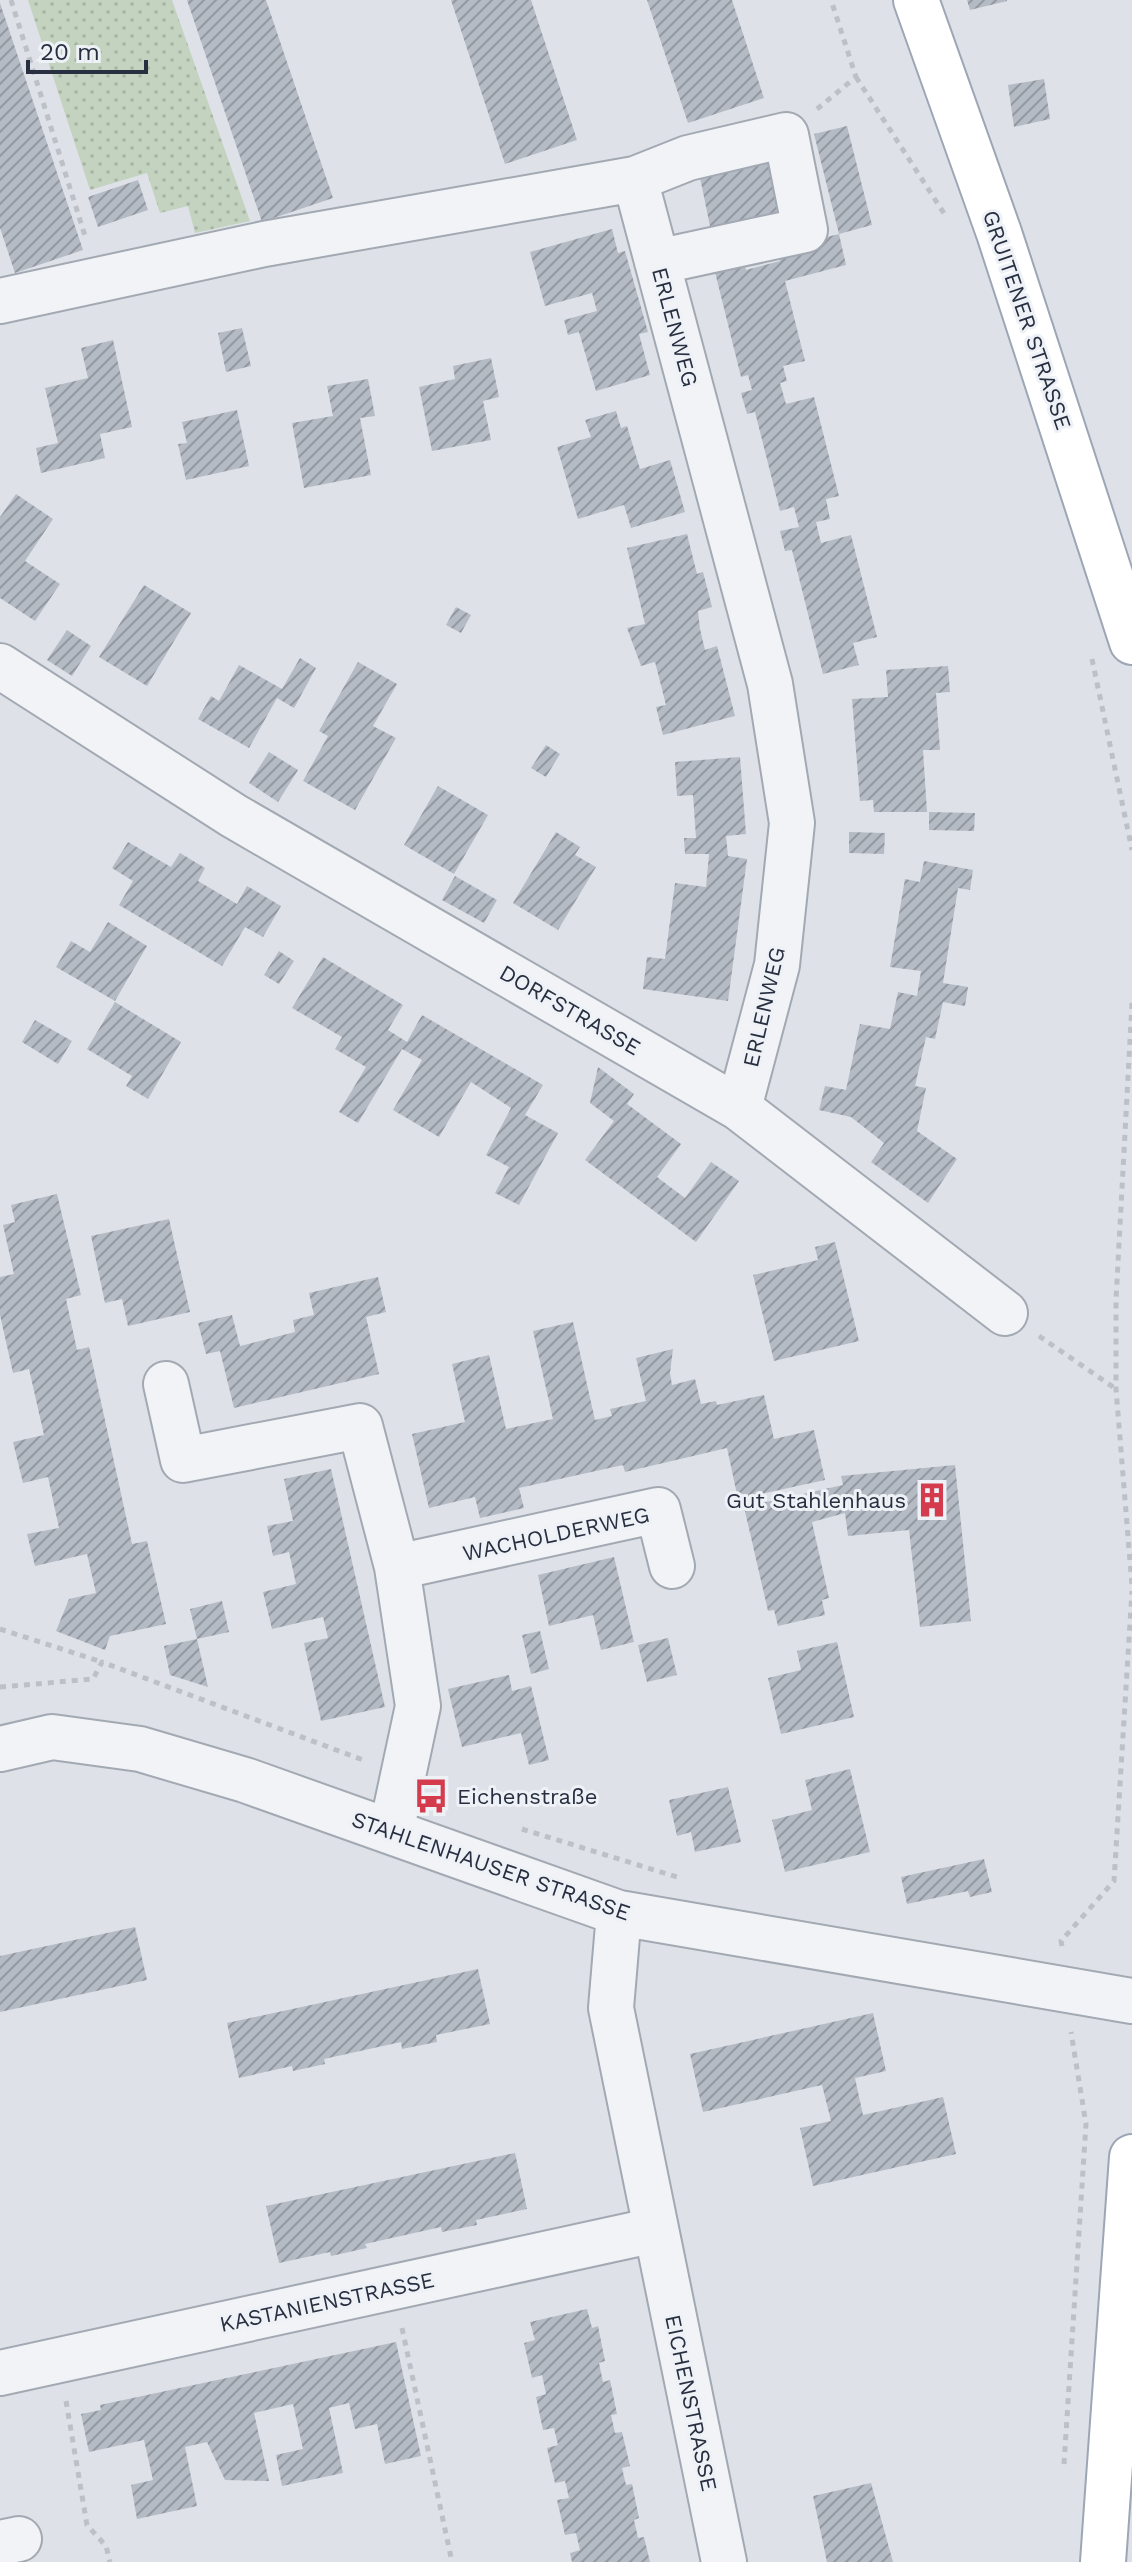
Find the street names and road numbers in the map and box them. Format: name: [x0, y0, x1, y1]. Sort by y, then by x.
street label: GRUITENER STRASSE: [978, 207, 1076, 433]
street label: ERLENWEG: [647, 264, 703, 390]
street label: ERLENWEG: [738, 944, 790, 1070]
street label: DORFSTRASSE: [495, 960, 645, 1060]
street label: WACHOLDERWEG: [460, 1502, 652, 1566]
street label: STAHLENHAUSER STRASSE: [349, 1807, 633, 1925]
street label: KASTANIENSTRASSE: [217, 2267, 437, 2337]
street label: EICHENSTRASSE: [660, 2312, 722, 2494]

